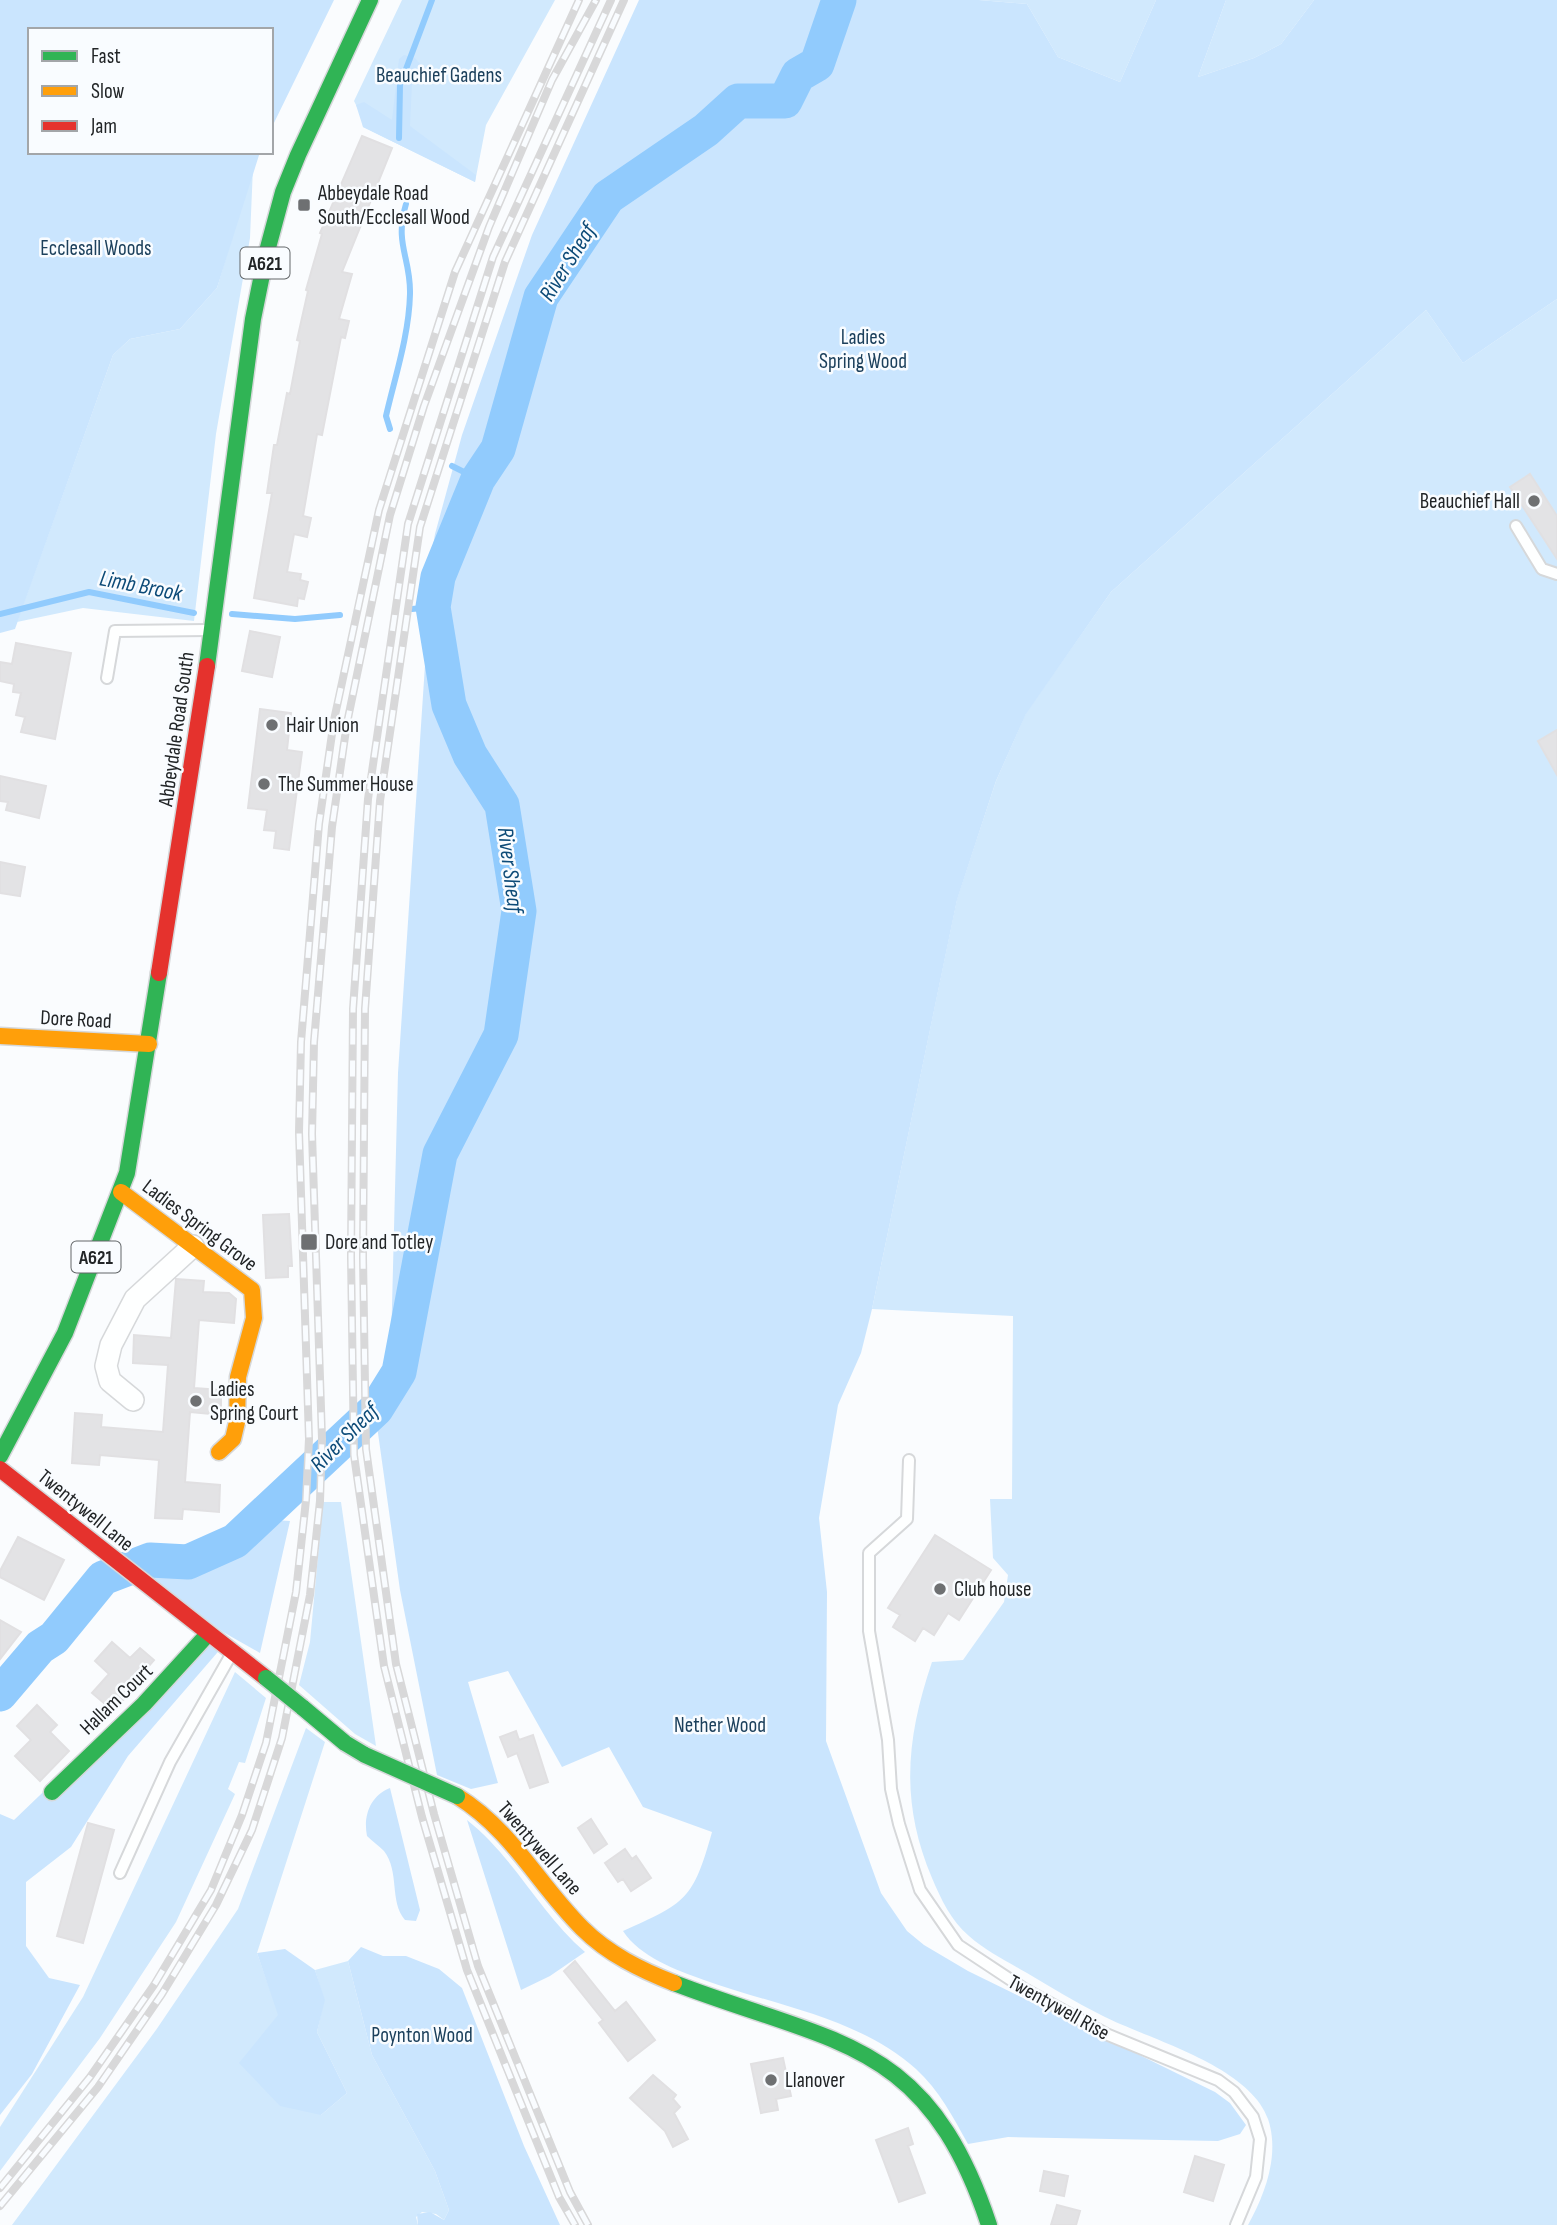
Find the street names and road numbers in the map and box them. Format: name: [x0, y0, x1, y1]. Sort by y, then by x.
road number: A621: [240, 247, 290, 278]
street label: Abbeydale Road South: [153, 650, 200, 809]
street label: Dore Road: [40, 1005, 112, 1034]
street label: Ladies Spring Grove: [137, 1174, 262, 1277]
road number: A621: [72, 1242, 120, 1273]
street label: Twentywell Lane: [33, 1464, 139, 1557]
street label: Hallam Court: [75, 1659, 158, 1740]
street label: Twentywell Lane: [492, 1796, 587, 1900]
street label: Twentywell Rise: [1004, 1969, 1114, 2046]

